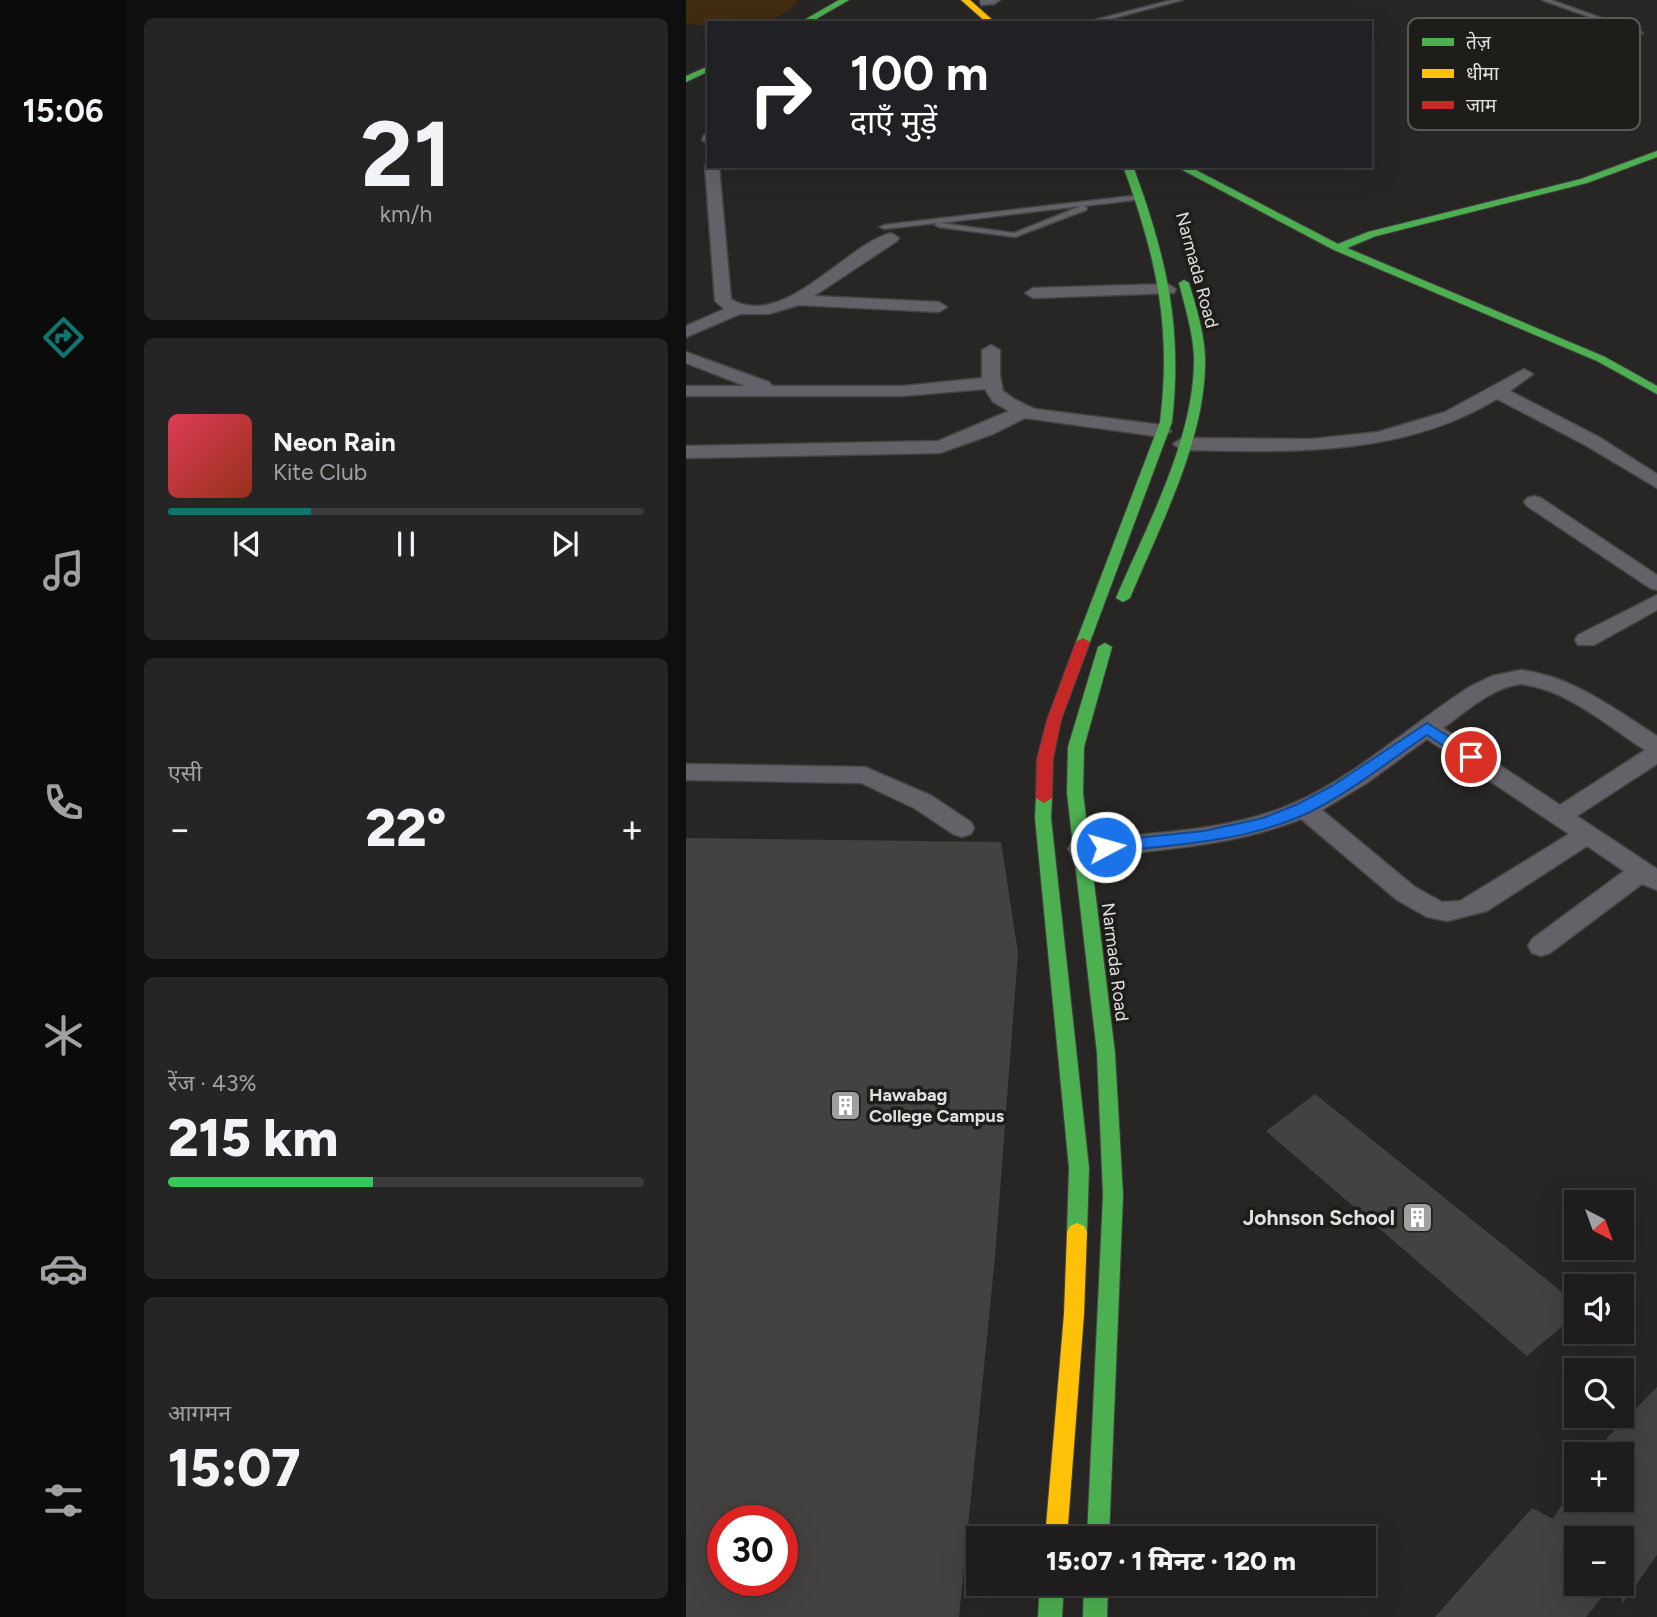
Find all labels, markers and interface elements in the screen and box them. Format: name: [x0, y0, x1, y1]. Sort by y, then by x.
legend: [1408, 18, 1640, 130]
text: तेज़: [1466, 31, 1492, 54]
text: 100 m: [850, 43, 989, 102]
icon: right: [735, 49, 826, 140]
text: धीमा: [1466, 62, 1500, 85]
text: 15:06: [22, 92, 104, 130]
text: जाम: [1466, 94, 1497, 117]
text: 21: [360, 100, 452, 209]
text: दाएँ मुड़ें: [850, 103, 937, 141]
text: km/h: [380, 200, 432, 228]
street label: Narmada Road: [1171, 210, 1223, 330]
icon: directions: [39, 313, 88, 362]
text: Neon Rain: [273, 426, 396, 458]
text: Kite Club: [273, 458, 367, 486]
icon: previous: [228, 525, 266, 563]
icon: pause: [387, 525, 425, 563]
icon: next: [546, 525, 584, 563]
icon: music: [39, 546, 88, 595]
pin: [1441, 727, 1501, 787]
icon: arrive: [1452, 738, 1490, 776]
text: एसी: [168, 759, 202, 787]
icon: phone: [39, 778, 88, 827]
text: 22°: [365, 797, 447, 859]
text: −: [168, 806, 192, 852]
text: +: [620, 806, 644, 852]
position arrow: [1069, 810, 1143, 884]
street label: Narmada Road: [1097, 901, 1133, 1023]
icon: climate: [39, 1011, 88, 1060]
text: रेंज · 43%: [168, 1069, 257, 1097]
place label: Hawabag College Campus: [869, 1084, 1005, 1127]
building icon: Hawabag College Campus: [829, 1088, 863, 1122]
text: 215 km: [168, 1107, 338, 1169]
north arrow: [1564, 1190, 1634, 1260]
map controls: [1564, 1190, 1634, 1596]
building icon: Johnson School: [1401, 1201, 1435, 1235]
place label: Johnson School: [1243, 1205, 1395, 1230]
icon: car: [39, 1244, 88, 1293]
button: sound: [1564, 1274, 1634, 1344]
button: search: [1564, 1358, 1634, 1428]
text: आगमन: [168, 1399, 231, 1427]
text: 15:07: [168, 1437, 301, 1499]
button: +: [1564, 1442, 1634, 1512]
icon: filters: [39, 1476, 88, 1525]
speed limit sign: 30: [707, 1505, 798, 1596]
button: −: [1564, 1526, 1634, 1596]
text: 15:07 · 1 मिनट · 120 m: [1046, 1545, 1296, 1577]

